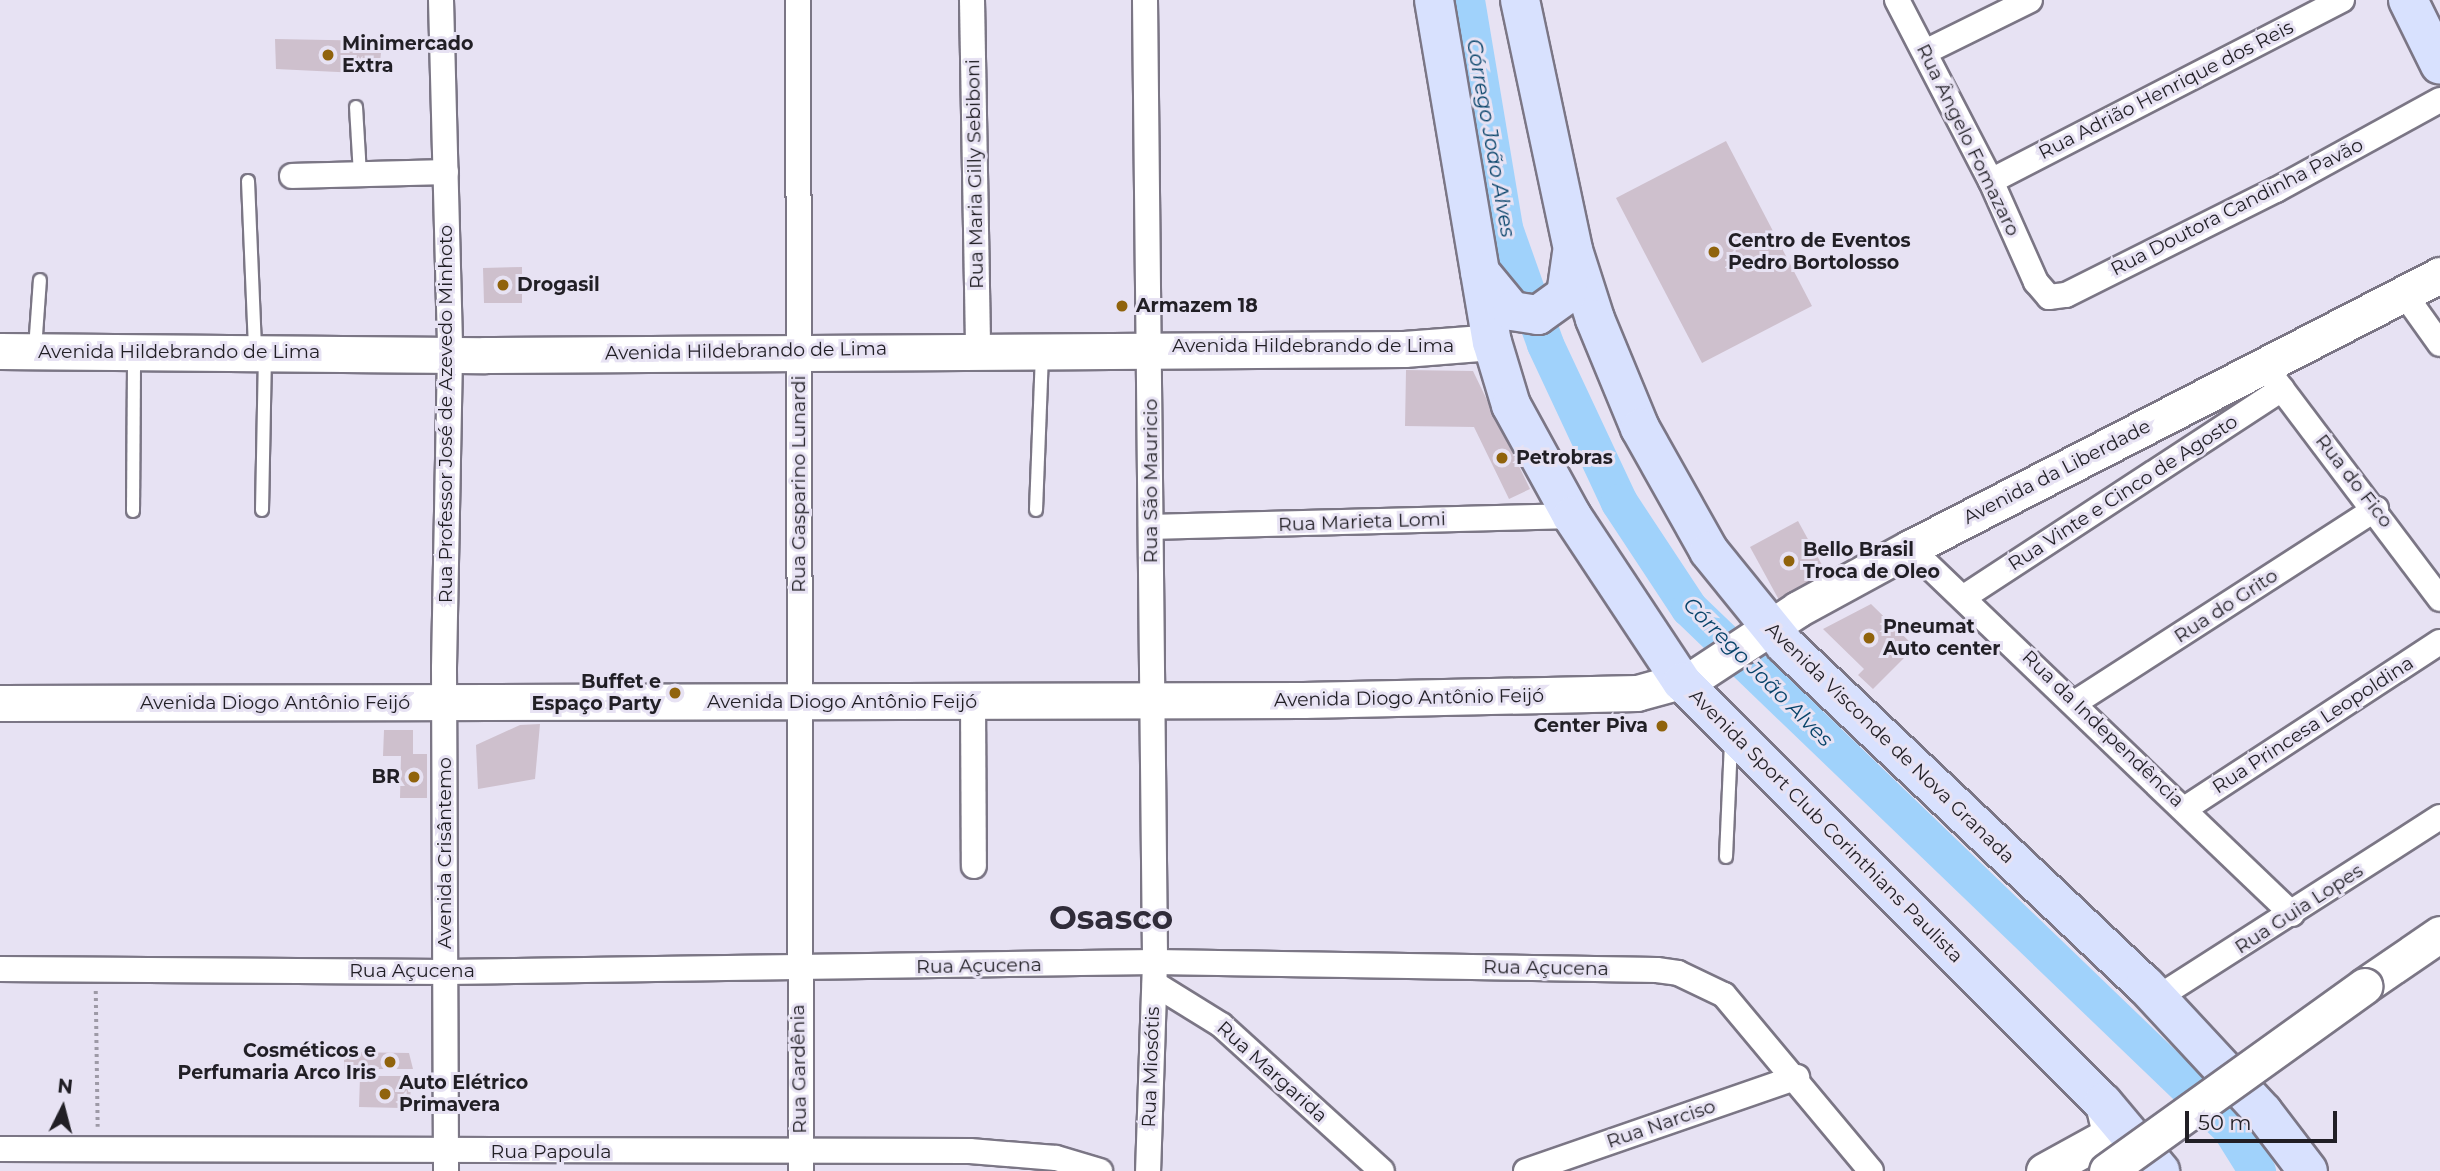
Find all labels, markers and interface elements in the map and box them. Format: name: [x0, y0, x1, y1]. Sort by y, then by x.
street label: Rua Adrião Henrique dos Reis: [2035, 16, 2297, 164]
place label: Minimercado Extra: [342, 33, 473, 77]
water label: Córrego João Alves: [1461, 37, 1521, 239]
street label: Rua Ângelo Fomazaro: [1912, 40, 2024, 240]
marker: Minimercado Extra: [320, 47, 336, 63]
street label: Rua Maria Gilly Sebiboni: [962, 59, 988, 289]
street label: Rua Doutora Candinha Pavão: [2107, 133, 2367, 281]
street label: Rua Professor José de Azevedo Minhoto: [435, 225, 457, 603]
place label: Centro de Eventos Pedro Bortolosso: [1728, 230, 1910, 274]
marker: Centro de Eventos Pedro Bortolosso: [1706, 244, 1722, 260]
place label: Drogasil: [517, 274, 600, 296]
marker: Drogasil: [495, 277, 511, 293]
place label: Armazem 18: [1136, 295, 1258, 317]
marker: Armazem 18: [1114, 298, 1130, 314]
street label: Avenida Hildebrando de Lima: [1172, 335, 1454, 357]
street label: Avenida Hildebrando de Lima: [605, 337, 887, 365]
street label: Avenida Hildebrando de Lima: [38, 341, 320, 363]
street label: Rua Gasparino Lunardi: [788, 375, 810, 593]
street label: Rua São Mauricio: [1140, 399, 1162, 563]
street label: Rua Vinte e Cinco de Agosto: [2004, 410, 2242, 576]
street label: Avenida da Liberdade: [1960, 415, 2154, 529]
street label: Rua do Fico: [2311, 430, 2397, 532]
place label: Petrobras: [1516, 447, 1613, 469]
marker: Petrobras: [1494, 450, 1510, 466]
street label: Rua Marieta Lomi: [1278, 508, 1446, 536]
place label: Bello Brasil Troca de Oleo: [1803, 539, 1940, 583]
marker: Bello Brasil Troca de Oleo: [1781, 553, 1797, 569]
street label: Rua do Grito: [2170, 564, 2282, 648]
water label: Córrego João Alves: [1678, 592, 1838, 752]
place label: Pneumat Auto center: [1883, 616, 2001, 660]
street label: Avenida Visconde de Nova Granada: [1761, 618, 2019, 868]
marker: Pneumat Auto center: [1861, 630, 1877, 646]
street label: Rua da Independência: [2017, 646, 2189, 812]
street label: Rua Princesa Leopoldina: [2208, 651, 2418, 799]
place label: Buffet e Espaço Party: [532, 671, 661, 715]
street label: Avenida Diogo Antônio Feijó: [1274, 684, 1544, 712]
street label: Avenida Sport Club Corinthians Paulista: [1684, 684, 1968, 968]
marker: Buffet e Espaço Party: [667, 685, 683, 701]
street label: Avenida Diogo Antônio Feijó: [707, 691, 977, 713]
street label: Avenida Diogo Antônio Feijó: [140, 692, 410, 714]
place label: Center Piva: [1534, 715, 1648, 737]
marker: Center Piva: [1654, 718, 1670, 734]
street label: Avenida Crisântemo: [434, 757, 456, 949]
place label: BR: [372, 766, 400, 788]
marker: BR: [406, 769, 422, 785]
street label: Rua Guia Lopes: [2231, 859, 2367, 959]
district label: Osasco: [1049, 898, 1173, 938]
street label: Rua Açucena: [916, 954, 1042, 978]
street label: Rua Açucena: [1483, 956, 1609, 980]
street label: Rua Açucena: [349, 960, 475, 982]
street label: Rua Gardênia: [786, 1004, 812, 1134]
street label: Rua Miosótis: [1137, 1006, 1165, 1128]
street label: Rua Margarida: [1212, 1017, 1332, 1127]
place label: Cosméticos e Perfumaria Arco Iris: [177, 1040, 376, 1084]
marker: Cosméticos e Perfumaria Arco Iris: [382, 1054, 398, 1070]
place label: Auto Elétrico Primavera: [399, 1072, 528, 1116]
north arrow: [28, 1073, 98, 1143]
text: N: [56, 1074, 74, 1099]
marker: Auto Elétrico Primavera: [377, 1086, 393, 1102]
street label: Rua Narciso: [1604, 1095, 1718, 1153]
scale bar: [2188, 1098, 2340, 1142]
text: 50 m: [2198, 1110, 2252, 1135]
street label: Rua Papoula: [490, 1141, 612, 1163]

